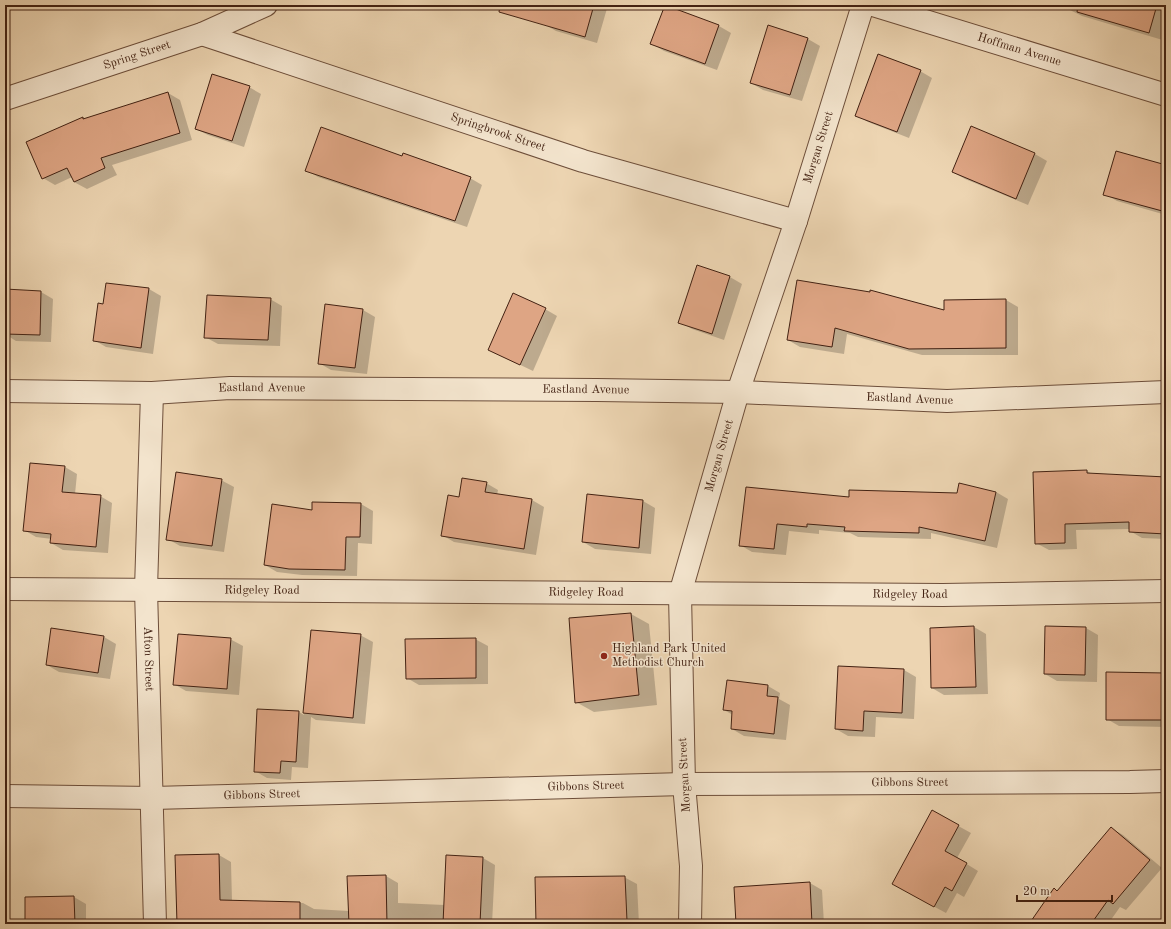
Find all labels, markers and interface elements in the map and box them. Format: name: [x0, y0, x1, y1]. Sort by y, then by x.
street label: Hoffman Avenue: [976, 31, 1063, 69]
street label: Spring Street: [102, 39, 172, 72]
street label: Morgan Street: [802, 110, 836, 185]
street label: Springbrook Street: [449, 111, 547, 154]
street label: Eastland Avenue: [218, 382, 306, 395]
street label: Eastland Avenue: [542, 384, 630, 396]
street label: Eastland Avenue: [866, 392, 954, 407]
street label: Morgan Street: [704, 418, 736, 494]
street label: Ridgeley Road: [224, 584, 300, 597]
street label: Ridgeley Road: [548, 586, 624, 599]
street label: Ridgeley Road: [872, 589, 948, 601]
street label: Afton Street: [141, 626, 155, 692]
place label: Highland Park United Methodist Church: [612, 643, 726, 669]
marker: Highland Park United Methodist Church: [599, 651, 609, 661]
street label: Morgan Street: [677, 737, 693, 813]
street label: Gibbons Street: [871, 777, 948, 789]
street label: Gibbons Street: [547, 780, 625, 794]
street label: Gibbons Street: [223, 788, 301, 802]
scale bar: [1017, 877, 1112, 903]
text: 20 m: [1023, 886, 1050, 898]

